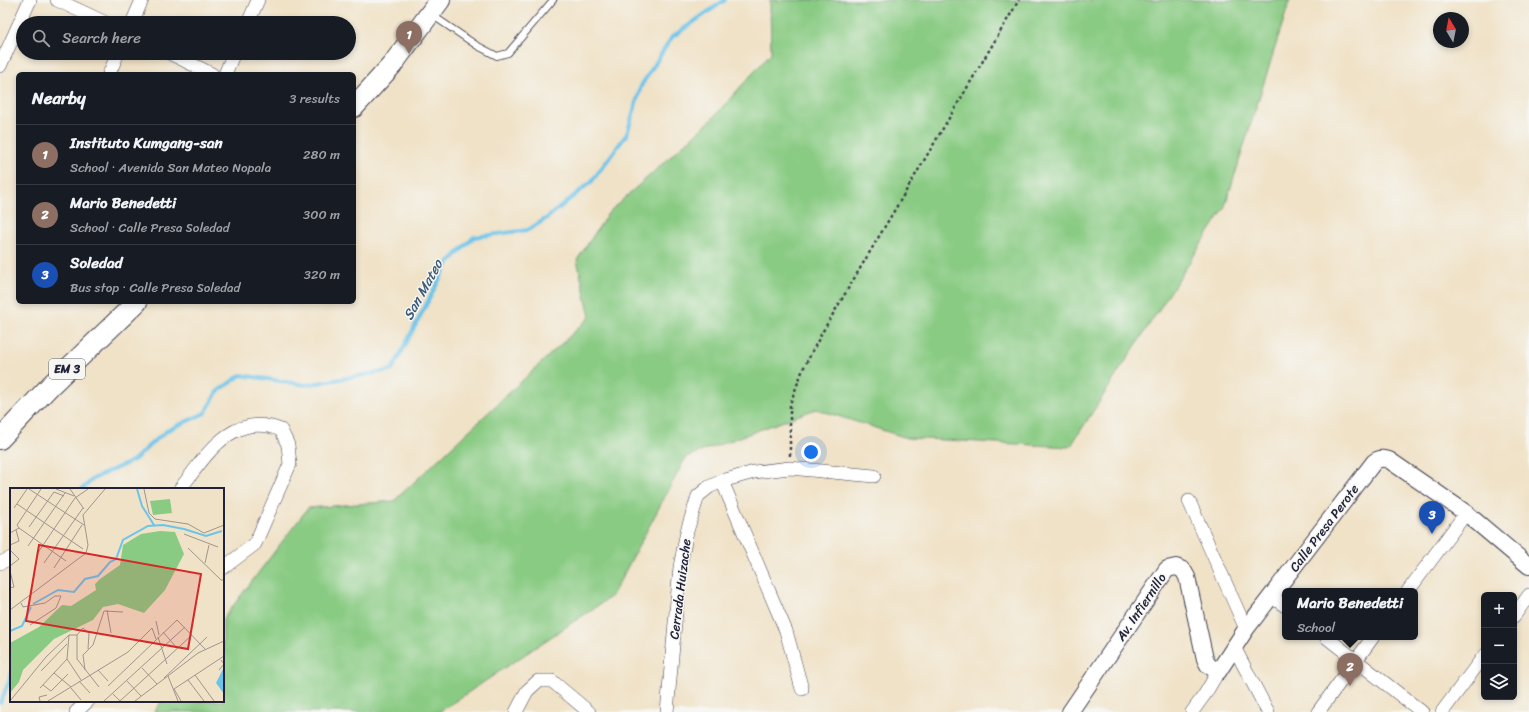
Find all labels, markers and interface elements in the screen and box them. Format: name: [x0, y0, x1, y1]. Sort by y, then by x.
north arrow: [1433, 12, 1469, 48]
search box: [16, 16, 356, 60]
pin: 1: [396, 21, 422, 54]
text: Search here: [62, 25, 141, 51]
icon: search: [30, 27, 52, 49]
text: Nearby: [32, 83, 86, 113]
text: 3 results: [289, 87, 340, 110]
text: Instituto Kumgang-san: [70, 130, 223, 156]
text: 1: [42, 143, 48, 166]
text: 280 m: [303, 143, 340, 166]
text: School · Avenida San Mateo Nopala: [70, 156, 271, 179]
text: Mario Benedetti: [70, 190, 176, 216]
text: 2: [41, 203, 49, 226]
text: 300 m: [303, 203, 340, 226]
text: School · Calle Presa Soledad: [70, 216, 230, 239]
text: Soledad: [70, 250, 122, 276]
water label: San Mateo: [396, 253, 451, 325]
text: 3: [41, 263, 49, 286]
text: 320 m: [304, 263, 340, 286]
text: Bus stop · Calle Presa Soledad: [70, 276, 240, 299]
road number: EM 3: [49, 359, 85, 379]
your location: [801, 442, 821, 462]
street label: Calle Presa Perote: [1283, 479, 1365, 577]
inset map: [10, 488, 224, 702]
pin: 3: [1419, 501, 1445, 534]
street label: Cerrada Huizache: [662, 537, 698, 641]
street label: Av. Infiernillo: [1109, 568, 1173, 647]
popup: [1282, 588, 1418, 640]
text: Mario Benedetti: [1297, 590, 1403, 616]
map controls: [1481, 592, 1517, 700]
button: +: [1481, 592, 1517, 628]
text: School: [1297, 616, 1335, 639]
button: −: [1481, 628, 1517, 664]
pin: 2: [1337, 653, 1363, 686]
button: layers: [1481, 664, 1517, 700]

